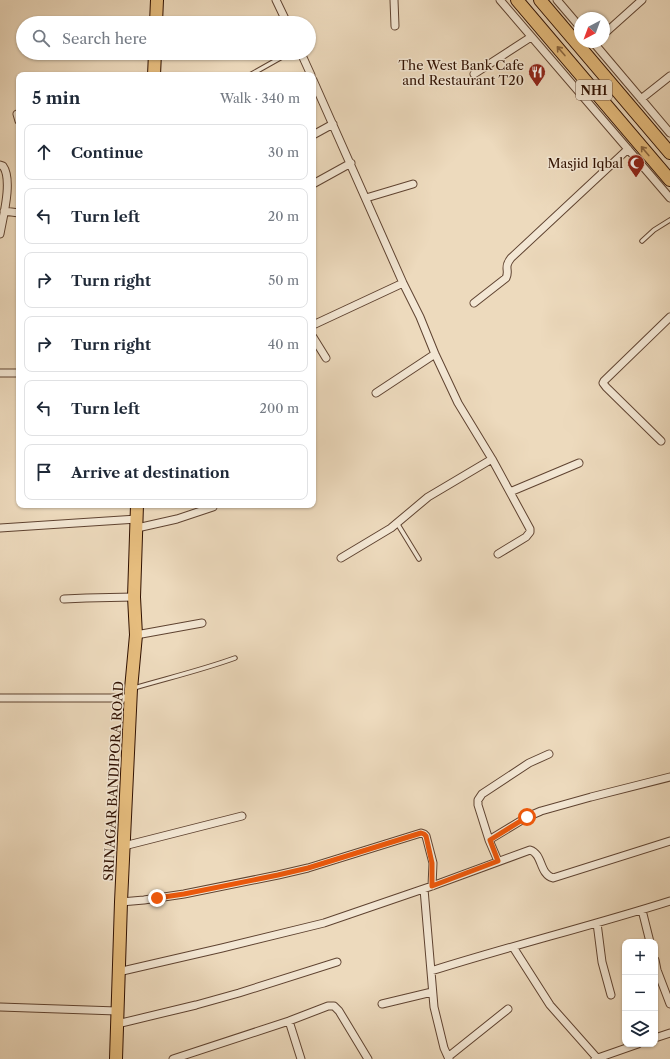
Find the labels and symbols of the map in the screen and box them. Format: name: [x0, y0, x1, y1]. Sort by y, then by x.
north arrow: [574, 12, 610, 48]
one-way arrow: [557, 46, 566, 56]
place label: The West Bank Cafe and Restaurant T20: [398, 57, 524, 88]
restaurant icon: The West Bank Cafe and Restaurant T20: [527, 62, 547, 87]
road number: NH1: [576, 80, 612, 100]
one-way arrow: [640, 145, 649, 156]
mosque icon: Masjid Iqbal: [626, 153, 646, 178]
place label: Masjid Iqbal: [547, 155, 623, 171]
street label: SRINAGAR BANDIPORA ROAD: [100, 681, 126, 881]
route start: [518, 808, 536, 826]
route end: [148, 889, 166, 907]

